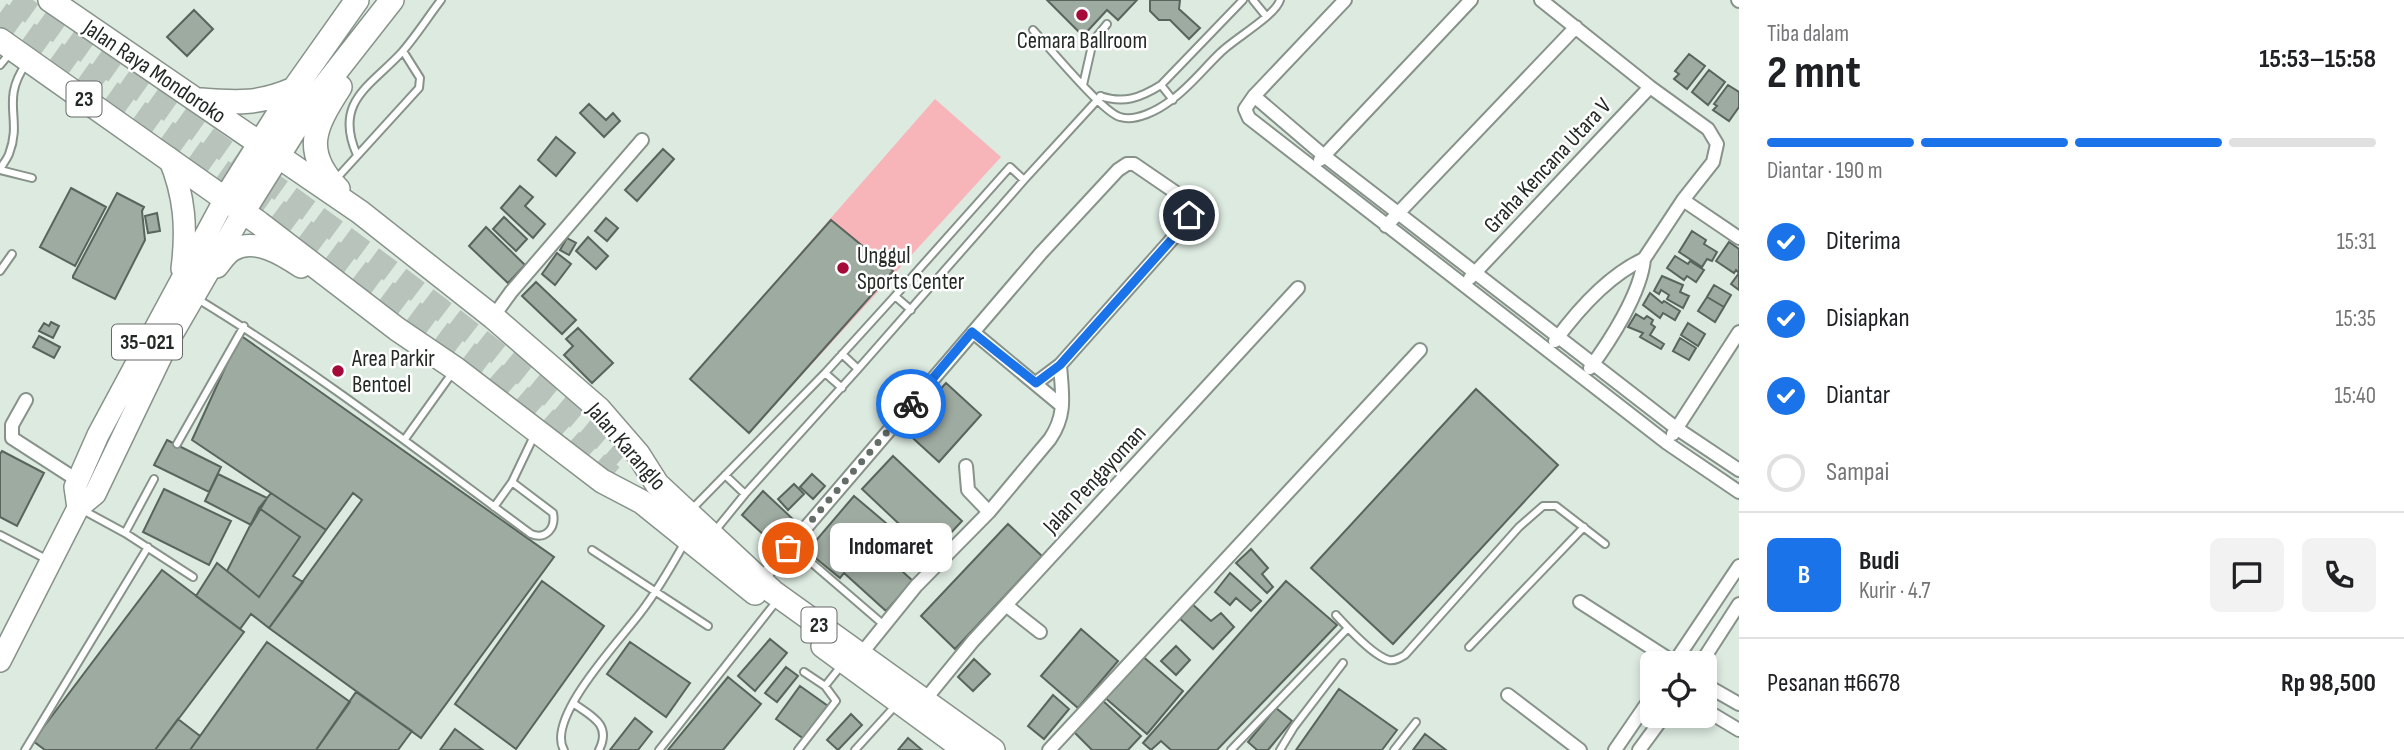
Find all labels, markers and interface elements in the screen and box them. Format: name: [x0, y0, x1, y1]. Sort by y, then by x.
marker: Cemara Ballroom: [1074, 7, 1090, 23]
street label: Jalan Raya Mondoroko: [77, 13, 231, 130]
text: Tiba dalam: [1767, 20, 1849, 48]
place label: Cemara Ballroom: [1017, 27, 1147, 55]
text: 15:53–15:58: [2259, 44, 2376, 75]
text: 2 mnt: [1767, 46, 1861, 101]
road number: 23: [66, 82, 102, 116]
street label: Graha Kencana Utara V: [1478, 92, 1618, 239]
text: Diantar · 190 m: [1767, 157, 1883, 185]
pin: [1159, 185, 1219, 245]
icon: home: [1170, 196, 1208, 234]
icon: check: [1767, 223, 1805, 261]
text: Diterima: [1826, 226, 1901, 257]
text: 15:31: [2337, 228, 2376, 256]
place label: Unggul Sports Center: [857, 242, 965, 296]
marker: Unggul Sports Center: [835, 260, 851, 276]
icon: check: [1767, 300, 1805, 338]
text: Disiapkan: [1826, 303, 1910, 334]
text: 15:35: [2336, 305, 2376, 333]
road number: 35-021: [112, 324, 182, 360]
place label: Area Parkir Bentoel: [351, 345, 435, 399]
marker: Area Parkir Bentoel: [330, 363, 346, 379]
courier: [876, 369, 946, 439]
icon: check: [1767, 377, 1805, 415]
text: Diantar: [1826, 380, 1890, 411]
text: 15:40: [2335, 382, 2376, 410]
icon: bike: [892, 385, 930, 423]
street label: Jalan Karanglo: [580, 396, 672, 496]
street label: Jalan Pengayoman: [1037, 420, 1152, 541]
text: Sampai: [1826, 457, 1889, 488]
pin: [758, 518, 818, 578]
callout: Indomaret: [830, 524, 952, 572]
icon: bag: [769, 529, 807, 567]
text: Indomaret: [849, 533, 933, 561]
button: chat: [2210, 538, 2284, 612]
button: phone: [2302, 538, 2376, 612]
text: Budi: [1859, 546, 1899, 577]
text: B: [1798, 560, 1810, 591]
text: Kurir · 4.7: [1859, 577, 1931, 605]
road number: 23: [802, 608, 836, 642]
map controls: [1640, 651, 1717, 728]
button: locate: [1640, 651, 1717, 728]
text: Pesanan #6678: [1767, 668, 1900, 699]
text: Rp 98,500: [2281, 668, 2376, 699]

